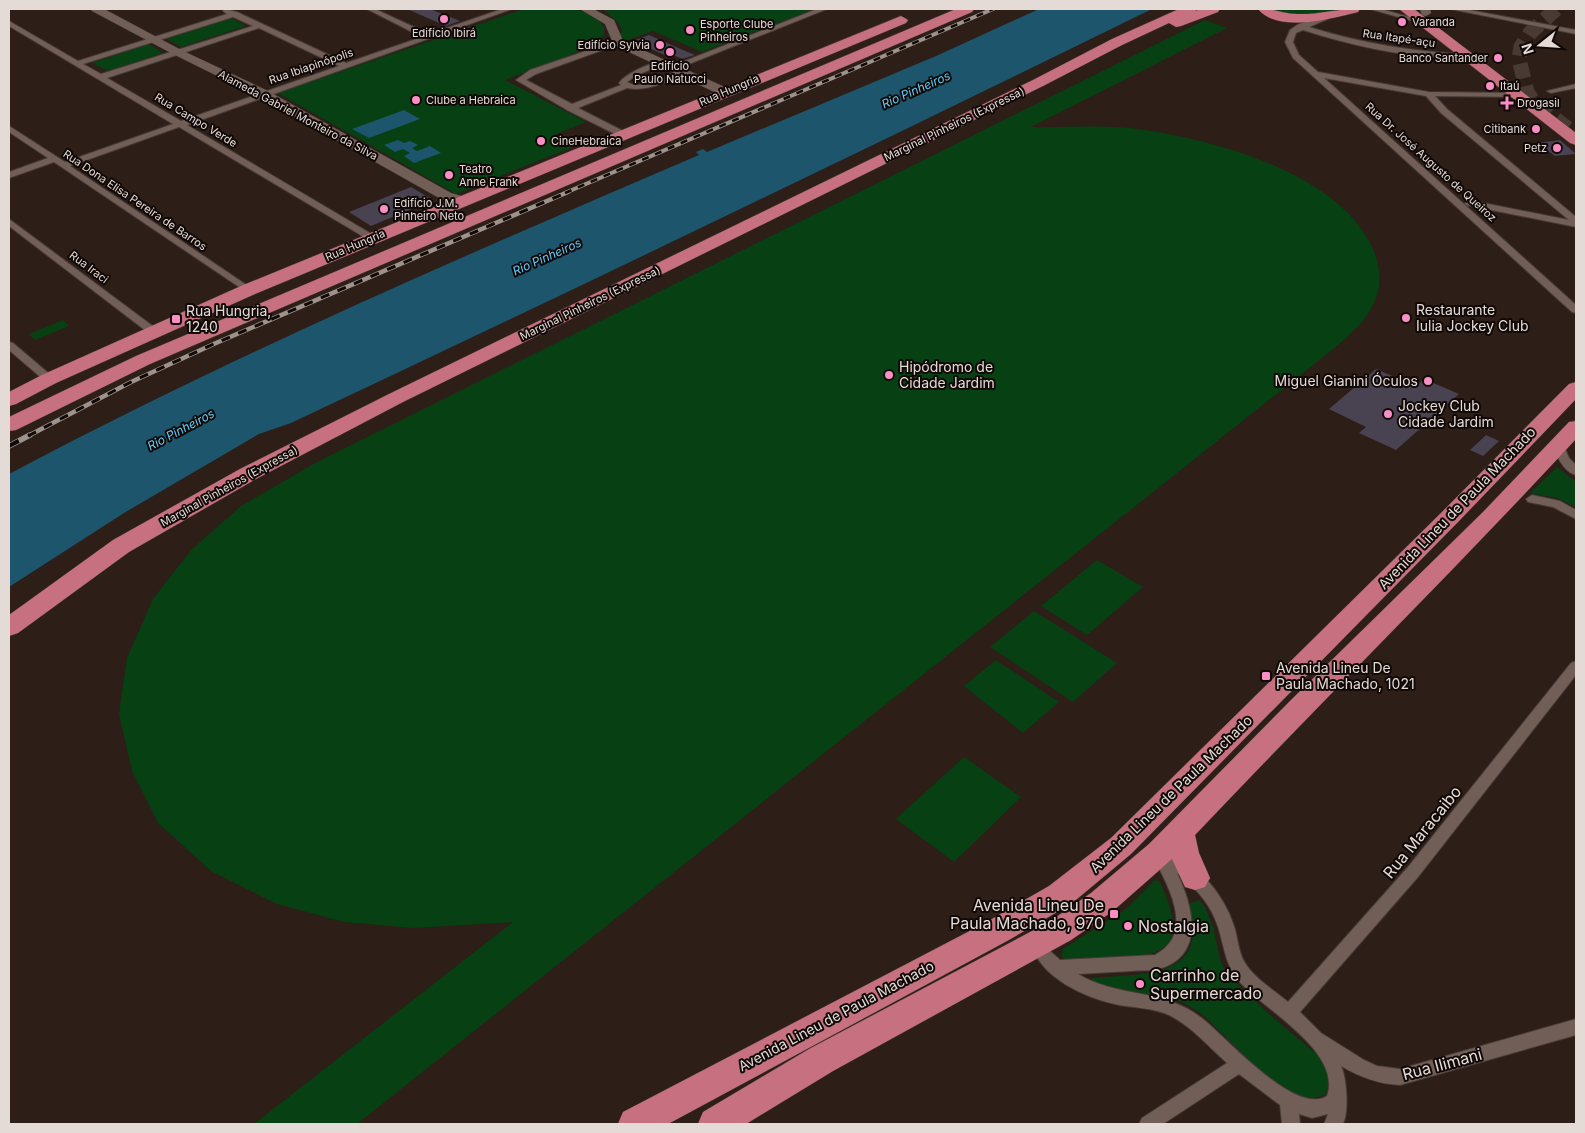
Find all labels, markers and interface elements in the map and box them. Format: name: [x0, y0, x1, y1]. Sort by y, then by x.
marker: Edifício Ibirá: [438, 13, 450, 25]
place label: Varanda: [1412, 15, 1455, 29]
marker: Varanda: [1396, 16, 1408, 28]
place label: Esporte Clube Pinheiros: [700, 17, 773, 44]
north arrow: [1515, 20, 1565, 70]
marker: Esporte Clube Pinheiros: [684, 24, 696, 36]
place label: Edifício Ibirá: [412, 26, 476, 40]
street label: Rua Itapé-açu: [1362, 26, 1436, 50]
place label: Edifício Sylvia: [578, 38, 650, 52]
marker: Edifício Sylvia: [654, 39, 666, 51]
text: N: [1517, 41, 1537, 57]
street label: Rua Ibiapinópolis: [267, 45, 355, 87]
marker: Edifício Paulo Natucci: [664, 46, 676, 58]
place label: Banco Santander: [1399, 51, 1488, 65]
marker: Banco Santander: [1492, 52, 1504, 64]
place label: Edifício Paulo Natucci: [634, 59, 706, 86]
street label: Alameda Gabriel Monteiro da Silva: [216, 67, 380, 163]
water label: Rio Pinheiros: [879, 68, 952, 111]
street label: Rua Hungria: [697, 71, 761, 109]
place label: Itaú: [1500, 79, 1519, 93]
marker: Itaú: [1484, 80, 1496, 92]
street label: Marginal Pinheiros (Expressa): [881, 84, 1027, 164]
street label: Rua Campo Verde: [152, 90, 240, 150]
place label: Clube a Hebraica: [426, 93, 516, 107]
marker: Clube a Hebraica: [410, 94, 422, 106]
place label: Drogasil: [1517, 96, 1560, 110]
marker: Drogasil: [1501, 97, 1513, 109]
street label: Rua Dr. José Augusto de Queiroz: [1363, 99, 1499, 225]
place label: Citibank: [1483, 122, 1526, 136]
marker: Citibank: [1530, 123, 1542, 135]
place label: CineHebraica: [551, 134, 622, 148]
marker: CineHebraica: [535, 135, 547, 147]
place label: Petz: [1524, 141, 1547, 155]
marker: Petz: [1551, 142, 1563, 154]
street label: Rua Dona Elisa Pereira de Barros: [60, 147, 210, 254]
place label: Teatro Anne Frank: [459, 162, 518, 189]
marker: Teatro Anne Frank: [443, 169, 455, 181]
place label: Edifício J.M. Pinheiro Neto: [394, 196, 465, 223]
marker: Edifício J.M. Pinheiro Neto: [378, 203, 390, 215]
street label: Rua Hungria: [323, 226, 387, 264]
water label: Rio Pinheiros: [510, 235, 583, 278]
street label: Rua Iraci: [67, 248, 111, 286]
street label: Marginal Pinheiros (Expressa): [517, 263, 663, 343]
place label: Restaurante Iulia Jockey Club: [1416, 301, 1529, 334]
place label: Rua Hungria, 1240: [186, 302, 271, 335]
marker: Restaurante Iulia Jockey Club: [1400, 312, 1412, 324]
marker: Rua Hungria, 1240: [170, 313, 182, 325]
place label: Hipódromo de Cidade Jardim: [899, 358, 995, 391]
marker: Hipódromo de Cidade Jardim: [883, 369, 895, 381]
place label: Miguel Gianini Óculos: [1274, 372, 1418, 389]
marker: Miguel Gianini Óculos: [1422, 375, 1434, 387]
place label: Jockey Club Cidade Jardim: [1398, 397, 1494, 430]
water label: Rio Pinheiros: [145, 406, 217, 453]
marker: Jockey Club Cidade Jardim: [1382, 408, 1394, 420]
street label: Avenida Lineu de Paula Machado: [1374, 423, 1539, 592]
street label: Marginal Pinheiros (Expressa): [158, 442, 300, 530]
place label: Avenida Lineu De Paula Machado, 1021: [1276, 659, 1415, 692]
marker: Avenida Lineu De Paula Machado, 1021: [1260, 670, 1272, 682]
street label: Avenida Lineu de Paula Machado: [1086, 711, 1255, 876]
street label: Rua Maracaibo: [1379, 782, 1465, 882]
place label: Avenida Lineu De Paula Machado, 970: [950, 895, 1104, 933]
marker: Avenida Lineu De Paula Machado, 970: [1108, 908, 1120, 920]
place label: Nostalgia: [1138, 916, 1209, 936]
marker: Nostalgia: [1122, 920, 1134, 932]
street label: Avenida Lineu de Paula Machado: [735, 957, 936, 1074]
place label: Carrinho de Supermercado: [1150, 965, 1262, 1003]
marker: Carrinho de Supermercado: [1134, 978, 1146, 990]
street label: Rua Ilimani: [1400, 1044, 1484, 1084]

